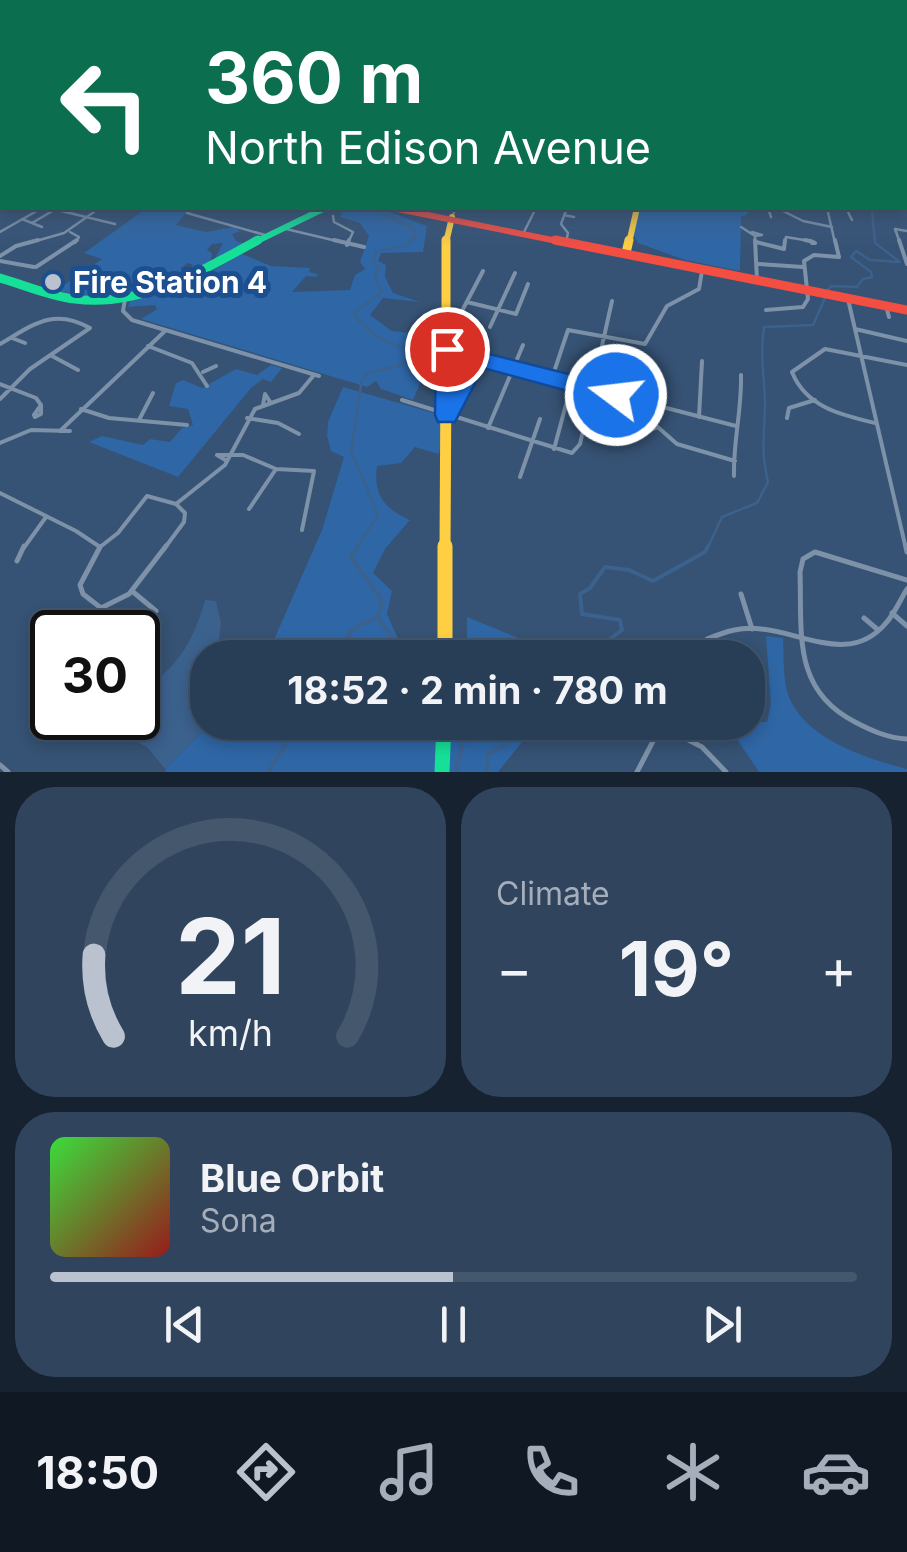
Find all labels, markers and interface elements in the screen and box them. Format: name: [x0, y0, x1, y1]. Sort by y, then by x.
text: 360 m: [205, 35, 423, 120]
icon: left: [40, 40, 170, 170]
text: North Edison Avenue: [205, 120, 651, 175]
place label: Fire Station 4: [73, 264, 267, 300]
marker: Fire Station 4: [42, 271, 64, 293]
pin: [405, 307, 490, 392]
icon: arrive: [420, 322, 475, 377]
position arrow: [564, 343, 668, 447]
speed limit sign: 30: [30, 610, 160, 740]
text: 18:52 · 2 min · 780 m: [287, 667, 668, 713]
text: Climate: [496, 874, 610, 913]
text: 21: [175, 893, 286, 1019]
text: 19°: [619, 923, 734, 1014]
text: −: [496, 936, 532, 1002]
text: +: [821, 936, 857, 1002]
text: km/h: [188, 1011, 273, 1055]
text: Blue Orbit: [200, 1155, 384, 1201]
text: Sona: [200, 1201, 277, 1240]
icon: previous: [157, 1297, 212, 1352]
icon: pause: [426, 1297, 481, 1352]
icon: next: [695, 1297, 750, 1352]
icon: directions: [231, 1437, 301, 1507]
icon: music: [374, 1437, 444, 1507]
icon: phone: [516, 1437, 586, 1507]
icon: climate: [658, 1437, 728, 1507]
icon: car: [801, 1437, 871, 1507]
text: 18:50: [36, 1445, 159, 1500]

